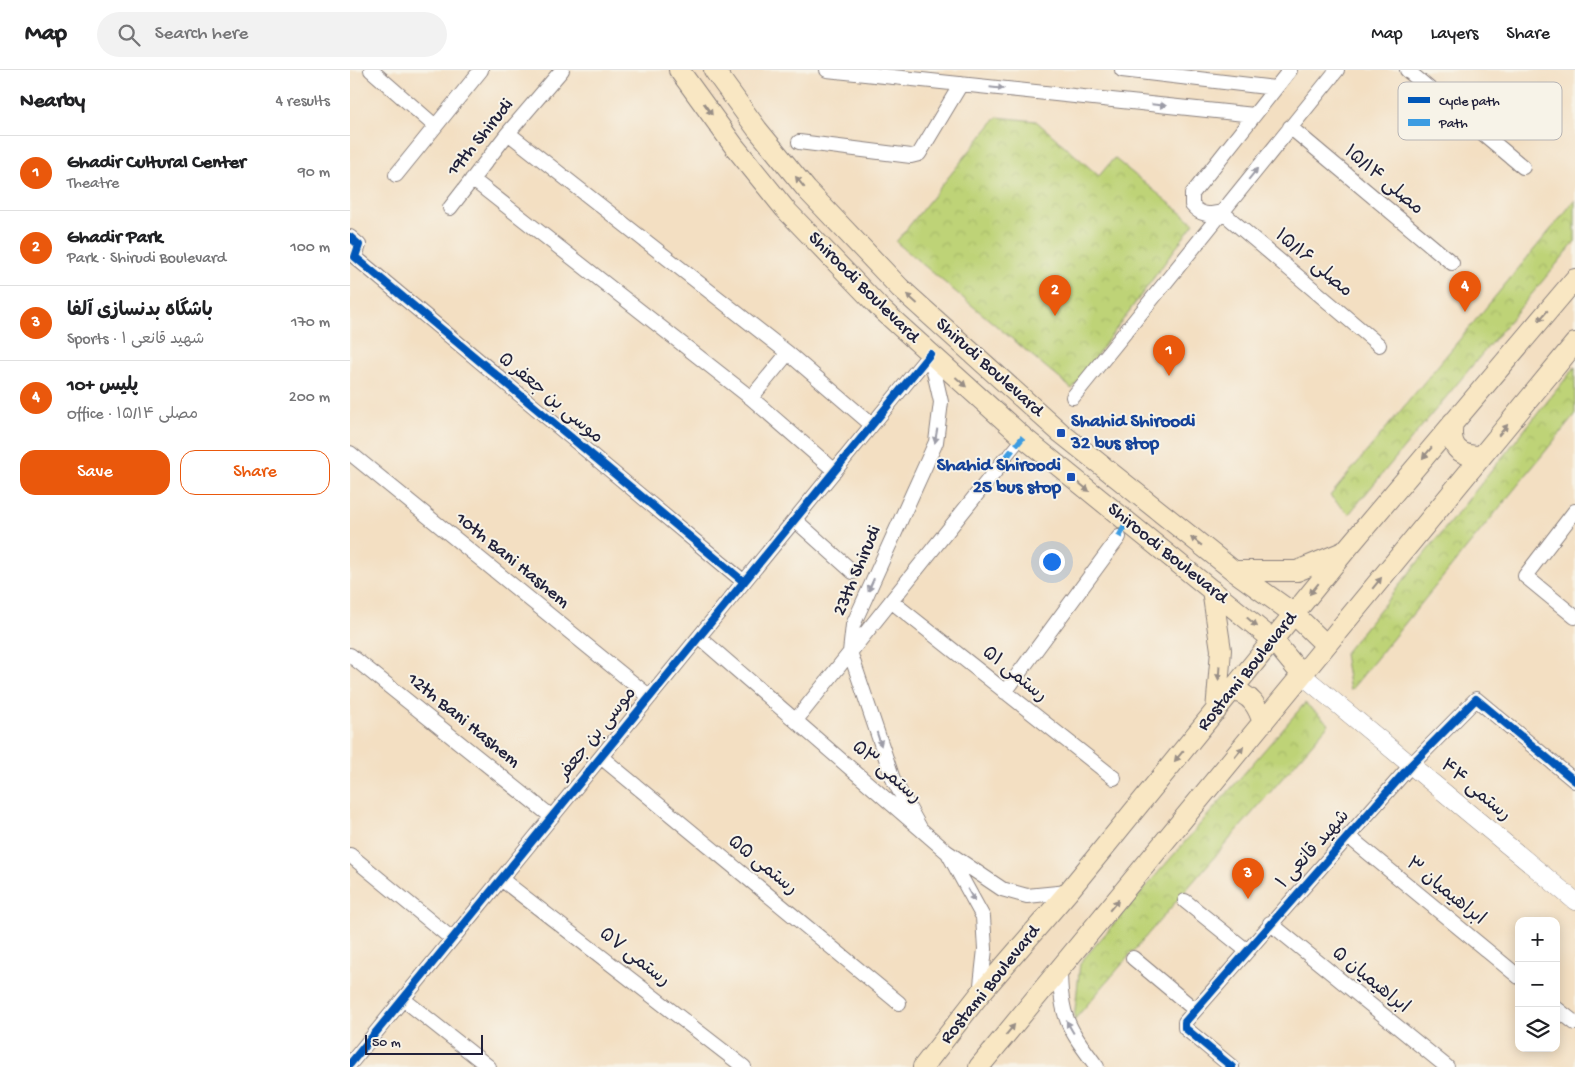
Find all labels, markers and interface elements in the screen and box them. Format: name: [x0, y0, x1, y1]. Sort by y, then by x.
search box: [97, 12, 447, 57]
text: Map: [25, 20, 67, 49]
icon: search: [115, 21, 143, 49]
text: Search here: [155, 23, 248, 46]
text: Map: [1371, 24, 1403, 45]
text: Layers: [1431, 24, 1478, 45]
text: Share: [1506, 24, 1550, 45]
legend: [1398, 82, 1562, 140]
one-way arrow: [989, 84, 1005, 92]
text: Nearby: [20, 90, 85, 115]
text: 4 results: [275, 93, 330, 112]
street label: 19th Shirudi: [442, 94, 519, 182]
text: Cycle path: [1439, 94, 1500, 111]
one-way arrow: [1151, 101, 1167, 109]
one-way arrow: [703, 103, 713, 116]
text: Path: [1438, 116, 1468, 133]
street label: مصلی ۱۵/۱۴: [1338, 141, 1428, 221]
text: Ghadir Cultural Center: [67, 152, 246, 175]
text: 1: [33, 164, 39, 183]
text: 90 m: [298, 164, 330, 183]
one-way arrow: [1247, 168, 1258, 181]
text: Theatre: [67, 175, 119, 194]
one-way arrow: [795, 176, 806, 189]
street label: مصلی ۱۵/۱۶: [1269, 225, 1357, 303]
text: Ghadir Park: [67, 227, 162, 250]
street label: Shiroodi Boulevard: [802, 227, 925, 350]
text: 2: [32, 239, 40, 258]
text: 100 m: [290, 239, 330, 258]
text: Park · Shirudi Boulevard: [67, 250, 226, 269]
pin: 4: [1449, 271, 1481, 312]
pin: 2: [1039, 275, 1071, 316]
one-way arrow: [907, 293, 919, 305]
text: باشگاه بدنسازی آلفا: [67, 300, 213, 323]
one-way arrow: [1538, 309, 1549, 322]
street label: Shirudi Boulevard: [930, 313, 1049, 424]
text: 3: [32, 314, 40, 333]
text: 170 m: [291, 314, 330, 333]
text: Sports · شهید قانعی ۱: [67, 331, 204, 350]
pin: 1: [1153, 335, 1185, 376]
street label: موسی بن جعفر ۵: [493, 348, 607, 450]
text: پلیس +10: [67, 375, 138, 398]
one-way arrow: [954, 376, 967, 387]
text: 4: [32, 389, 40, 408]
text: 200 m: [289, 389, 330, 408]
text: Office · مصلی ۱۵/۱۴: [67, 406, 198, 425]
place label: Shahid Shiroodi 32 bus stop: [1070, 411, 1195, 456]
one-way arrow: [1497, 424, 1508, 437]
marker: Shahid Shiroodi 32 bus stop: [1055, 427, 1067, 439]
one-way arrow: [932, 429, 940, 445]
one-way arrow: [1422, 447, 1433, 460]
button: Save: [20, 450, 170, 495]
button: Share: [180, 450, 330, 495]
place label: Shahid Shiroodi 25 bus stop: [937, 455, 1062, 500]
marker: Shahid Shiroodi 25 bus stop: [1065, 471, 1077, 483]
one-way arrow: [1077, 482, 1090, 493]
street label: Shiroodi Boulevard: [1102, 498, 1233, 611]
street label: 10th Bani Hashem: [449, 507, 574, 615]
street label: 23th Shirudi: [829, 522, 887, 620]
one-way arrow: [1190, 535, 1203, 546]
your location: [1039, 549, 1065, 575]
one-way arrow: [1372, 576, 1383, 589]
one-way arrow: [866, 578, 874, 592]
one-way arrow: [1309, 582, 1320, 595]
street label: Rostami Boulevard: [1193, 606, 1304, 736]
one-way arrow: [1245, 616, 1257, 628]
street label: رستمی ۵۱: [977, 642, 1051, 708]
one-way arrow: [1215, 665, 1223, 681]
street label: 12th Bani Hashem: [401, 668, 525, 774]
street label: موسی بن جعفر: [552, 683, 643, 787]
one-way arrow: [876, 731, 883, 746]
street label: رستمی ۵۳: [846, 736, 926, 810]
one-way arrow: [1234, 746, 1245, 759]
one-way arrow: [1173, 749, 1184, 762]
street label: رستمی ۴۴: [1435, 755, 1515, 827]
street label: شهید قانعی ۱: [1272, 806, 1356, 894]
street label: رستمی ۵۵: [722, 831, 802, 901]
street label: ابراهیمیان ۳: [1401, 853, 1489, 931]
pin: 3: [1232, 858, 1264, 899]
one-way arrow: [967, 887, 975, 902]
one-way arrow: [1108, 898, 1119, 911]
map controls: [1515, 917, 1560, 1052]
button: +: [1515, 917, 1560, 962]
street label: Rostami Boulevard: [936, 919, 1047, 1049]
street label: رستمی ۵۷: [594, 923, 674, 993]
street label: ابراهیمیان ۵: [1326, 943, 1414, 1019]
button: −: [1515, 962, 1560, 1007]
button: layers: [1515, 1007, 1560, 1052]
one-way arrow: [1066, 1019, 1074, 1034]
one-way arrow: [1004, 1023, 1015, 1036]
scale bar: [365, 1032, 482, 1055]
text: 50 m: [372, 1035, 401, 1052]

